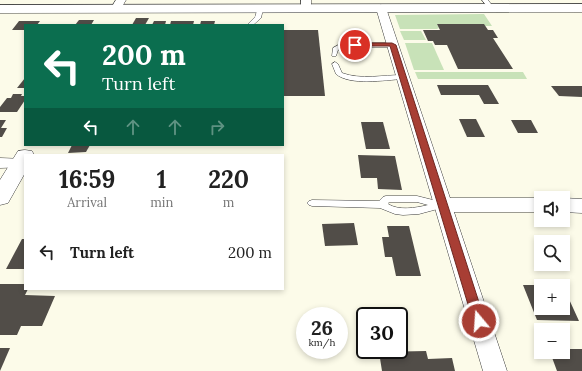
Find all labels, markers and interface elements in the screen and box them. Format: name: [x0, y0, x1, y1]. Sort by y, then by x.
pin: [338, 28, 372, 62]
icon: arrive: [344, 34, 366, 56]
text: 200 m: [102, 37, 186, 73]
icon: left: [36, 40, 88, 92]
text: Turn left: [102, 72, 175, 95]
icon: left: [80, 116, 102, 138]
icon: ahead: [122, 116, 144, 138]
icon: ahead: [164, 116, 186, 138]
icon: right: [206, 116, 228, 138]
text: 16:59: [59, 164, 115, 195]
text: 1: [157, 164, 167, 195]
text: 220: [208, 164, 249, 195]
map controls: [534, 191, 570, 359]
button: sound: [534, 191, 570, 227]
text: Arrival: [67, 194, 107, 211]
text: min: [150, 194, 173, 211]
text: m: [223, 194, 234, 211]
button: search: [534, 235, 570, 271]
icon: left: [36, 241, 58, 263]
text: Turn left: [70, 243, 134, 262]
text: 200 m: [228, 243, 272, 262]
button: +: [534, 279, 570, 315]
position arrow: [458, 300, 500, 342]
speed limit sign: 30: [356, 307, 408, 359]
text: 26: [311, 315, 333, 340]
button: −: [534, 323, 570, 359]
text: km/h: [308, 336, 336, 349]

